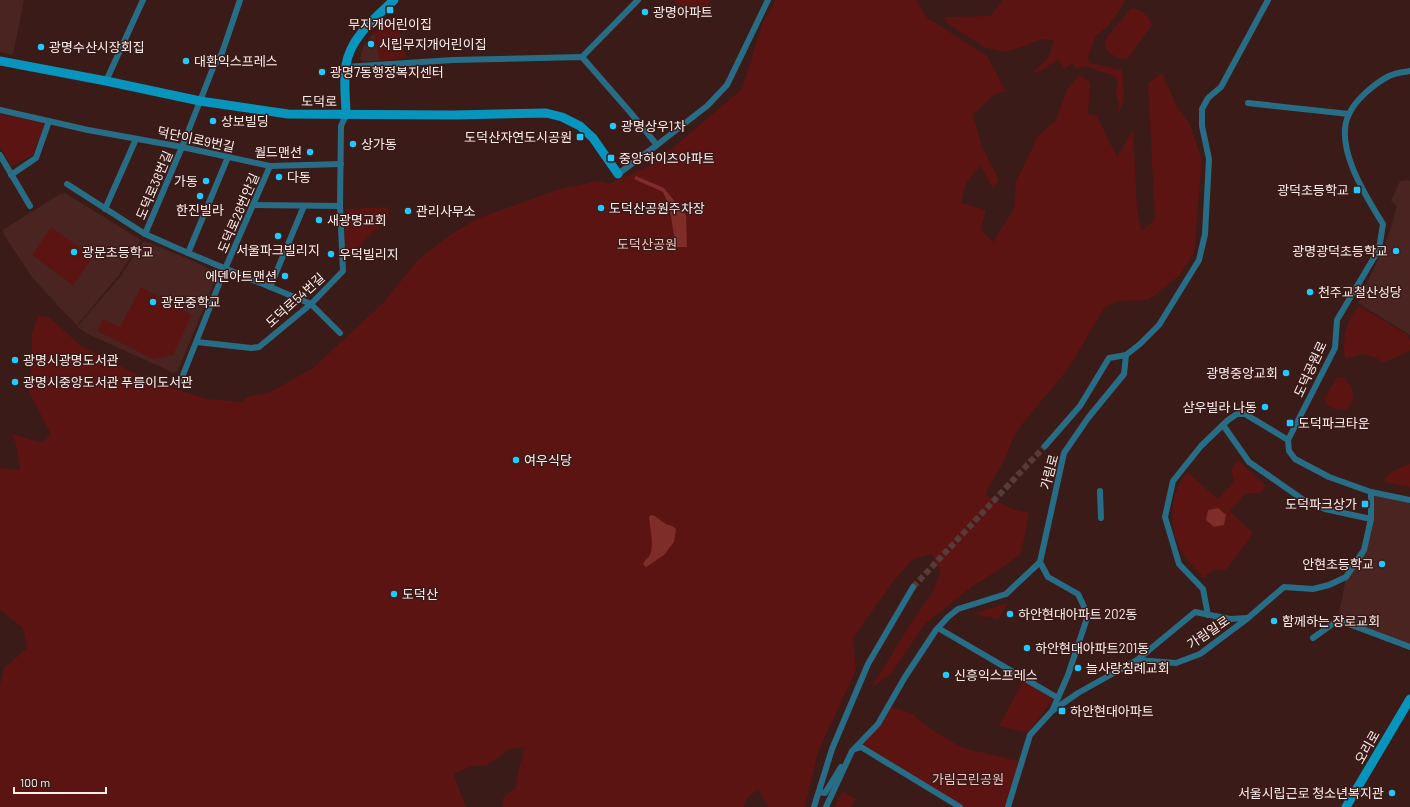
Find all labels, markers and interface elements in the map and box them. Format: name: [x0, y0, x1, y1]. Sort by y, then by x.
place label: 광명아파트: [653, 4, 713, 20]
marker: 무지개어린이집: [385, 5, 395, 15]
marker: 광명아파트: [640, 7, 650, 17]
place label: 무지개어린이집: [348, 16, 432, 32]
place label: 시립무지개어린이집: [379, 36, 487, 52]
place label: 광명수산시장회집: [49, 39, 145, 55]
marker: 시립무지개어린이집: [366, 39, 376, 49]
marker: 광명수산시장회집: [36, 42, 46, 52]
place label: 대환익스프레스: [194, 53, 278, 69]
marker: 대환익스프레스: [181, 56, 191, 66]
place label: 광명7동행정복지센터: [330, 64, 444, 80]
marker: 광명7동행정복지센터: [317, 67, 327, 77]
street label: 도덕로: [301, 93, 337, 109]
place label: 상보빌딩: [221, 113, 269, 129]
marker: 상보빌딩: [208, 116, 218, 126]
place label: 광명상우1차: [621, 118, 685, 134]
marker: 광명상우1차: [608, 121, 618, 131]
street label: 덕단이로9번길: [156, 123, 236, 155]
place label: 도덕산자연도시공원: [464, 129, 572, 145]
marker: 도덕산자연도시공원: [575, 132, 585, 142]
place label: 상가동: [361, 136, 397, 152]
marker: 상가동: [348, 139, 358, 149]
place label: 월드맨션: [254, 144, 302, 160]
marker: 월드맨션: [305, 147, 315, 157]
street label: 도덕로38번길: [132, 148, 176, 222]
place label: 중앙하이츠아파트: [619, 150, 715, 166]
marker: 중앙하이츠아파트: [606, 153, 616, 163]
place label: 다동: [287, 169, 311, 185]
street label: 도덕로28번안길: [214, 171, 262, 255]
marker: 다동: [274, 172, 284, 182]
place label: 가동: [174, 173, 198, 189]
marker: 가동: [201, 176, 211, 186]
place label: 광덕초등학교: [1277, 182, 1349, 198]
marker: 광덕초등학교: [1352, 185, 1362, 195]
marker: 한진빌라: [195, 191, 205, 201]
place label: 도덕산공원주차장: [609, 200, 705, 216]
place label: 한진빌라: [176, 202, 224, 218]
place label: 관리사무소: [416, 203, 476, 219]
marker: 도덕산공원주차장: [596, 203, 606, 213]
marker: 관리사무소: [403, 206, 413, 216]
place label: 새광명교회: [327, 212, 387, 228]
marker: 새광명교회: [314, 215, 324, 225]
marker: 서울파크빌리지: [273, 231, 283, 241]
park label: 도덕산공원: [617, 236, 677, 252]
place label: 서울파크빌리지: [236, 242, 320, 258]
place label: 광명광덕초등학교: [1292, 243, 1388, 259]
place label: 광문초등학교: [82, 244, 154, 260]
place label: 우덕빌리지: [339, 246, 399, 262]
marker: 광명광덕초등학교: [1391, 246, 1401, 256]
marker: 광문초등학교: [69, 247, 79, 257]
marker: 우덕빌리지: [326, 249, 336, 259]
place label: 에덴아트맨션: [205, 268, 277, 284]
street label: 도덕로54번길: [262, 269, 328, 331]
marker: 에덴아트맨션: [280, 271, 290, 281]
place label: 천주교철산성당: [1318, 284, 1402, 300]
marker: 천주교철산성당: [1305, 287, 1315, 297]
place label: 광문중학교: [161, 294, 221, 310]
marker: 광문중학교: [148, 297, 158, 307]
street label: 도덕공원로: [1290, 338, 1330, 399]
place label: 광명시광명도서관: [23, 352, 119, 368]
marker: 광명시광명도서관: [10, 355, 20, 365]
place label: 광명중앙교회: [1206, 365, 1278, 381]
marker: 광명중앙교회: [1281, 368, 1291, 378]
place label: 광명시중앙도서관 푸름이도서관: [23, 374, 193, 390]
marker: 광명시중앙도서관 푸름이도서관: [10, 377, 20, 387]
place label: 삼우빌라 나동: [1183, 399, 1257, 415]
marker: 삼우빌라 나동: [1260, 402, 1270, 412]
place label: 도덕파크타운: [1298, 415, 1370, 431]
marker: 도덕파크타운: [1285, 418, 1295, 428]
place label: 여우식당: [524, 452, 572, 468]
street label: 가림로: [1037, 453, 1061, 491]
marker: 여우식당: [511, 455, 521, 465]
place label: 도덕파크상가: [1285, 496, 1357, 512]
marker: 도덕파크상가: [1360, 499, 1370, 509]
place label: 안현초등학교: [1302, 556, 1374, 572]
marker: 안현초등학교: [1377, 559, 1387, 569]
place label: 도덕산: [402, 586, 438, 602]
marker: 도덕산: [389, 589, 399, 599]
place label: 하안현대아파트 202동: [1018, 606, 1138, 622]
marker: 하안현대아파트 202동: [1005, 609, 1015, 619]
street label: 가림일로: [1184, 612, 1232, 652]
place label: 함께하는 장로교회: [1282, 613, 1380, 629]
marker: 함께하는 장로교회: [1269, 616, 1279, 626]
place label: 하안현대아파트201동: [1035, 640, 1149, 656]
marker: 하안현대아파트201동: [1022, 643, 1032, 653]
place label: 늘사랑침례교회: [1086, 660, 1170, 676]
marker: 늘사랑침례교회: [1073, 663, 1083, 673]
place label: 신흥익스프레스: [954, 667, 1038, 683]
marker: 신흥익스프레스: [941, 670, 951, 680]
place label: 하안현대아파트: [1070, 703, 1154, 719]
marker: 하안현대아파트: [1057, 706, 1067, 716]
street label: 오리로: [1351, 727, 1383, 767]
scale bar: [14, 769, 106, 795]
park label: 가림근린공원: [932, 771, 1004, 787]
text: 100 m: [20, 775, 50, 789]
place label: 서울시립근로 청소년복지관: [1238, 785, 1384, 801]
marker: 서울시립근로 청소년복지관: [1387, 788, 1397, 798]

